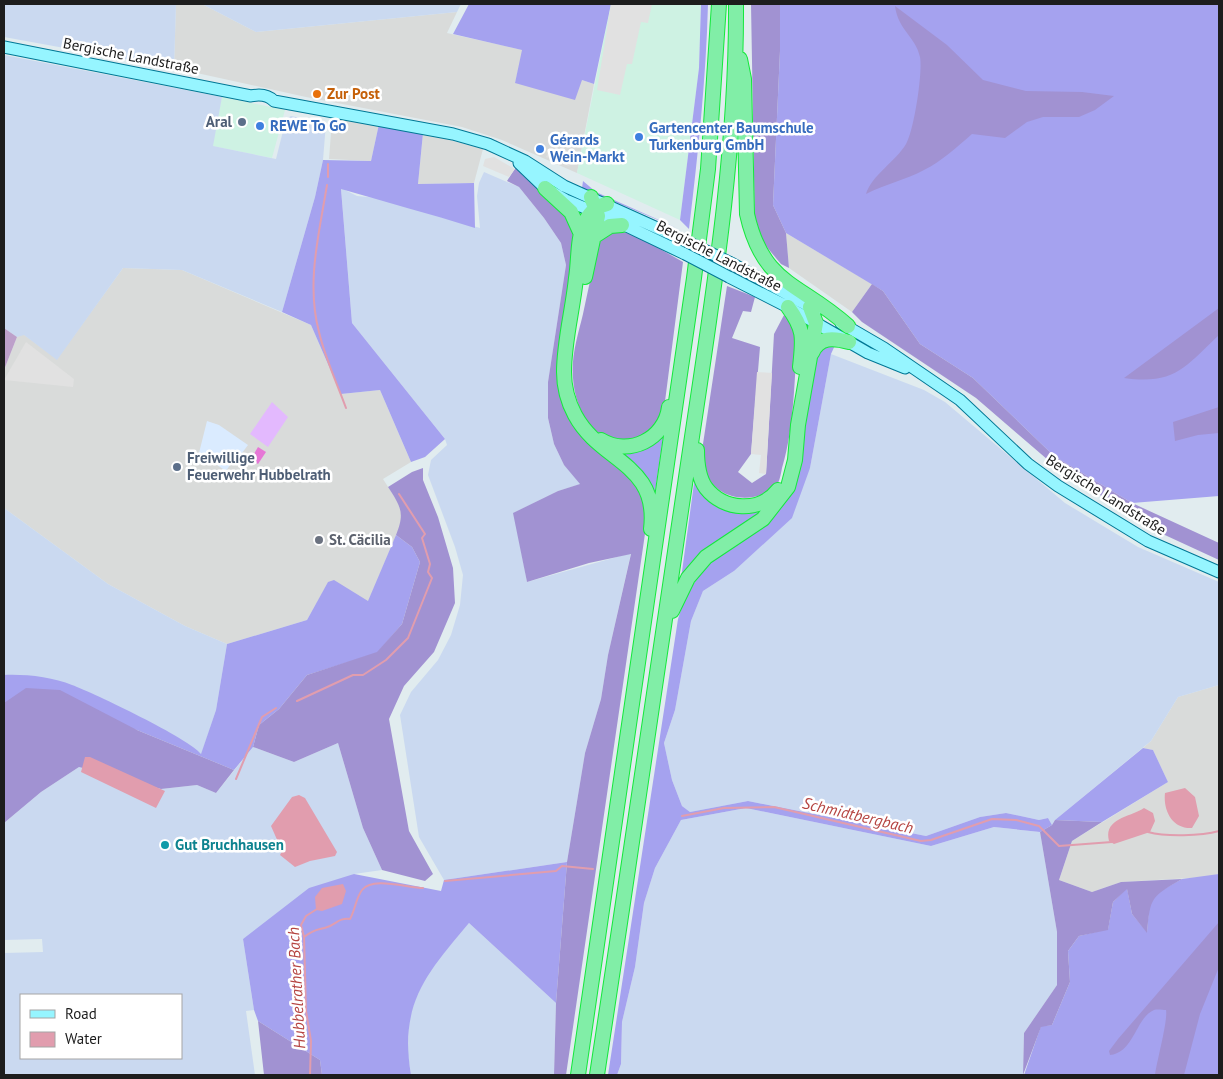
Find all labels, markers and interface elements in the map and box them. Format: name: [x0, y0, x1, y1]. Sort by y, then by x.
street label: Bergische Landstraße: [62, 33, 201, 78]
place label: Zur Post: [327, 84, 380, 103]
marker: Zur Post: [311, 88, 323, 100]
place label: Aral: [206, 112, 233, 131]
marker: Aral: [236, 116, 248, 128]
place label: REWE To Go: [270, 116, 346, 135]
place label: Gartencenter Baumschule Turkenburg GmbH: [649, 118, 814, 154]
marker: REWE To Go: [254, 120, 266, 132]
place label: Gérards Wein-Markt: [550, 130, 625, 166]
marker: Gartencenter Baumschule Turkenburg GmbH: [633, 131, 645, 143]
marker: Gérards Wein-Markt: [534, 143, 546, 155]
street label: Bergische Landstraße: [653, 216, 785, 295]
place label: Freiwillige Feuerwehr Hubbelrath: [187, 448, 331, 484]
street label: Bergische Landstraße: [1043, 450, 1170, 539]
marker: Freiwillige Feuerwehr Hubbelrath: [171, 461, 183, 473]
place label: St. Cäcilia: [329, 530, 391, 549]
marker: St. Cäcilia: [313, 534, 325, 546]
water label: Schmidtbergbach: [801, 793, 915, 837]
place label: Gut Bruchhausen: [175, 835, 284, 854]
marker: Gut Bruchhausen: [159, 839, 171, 851]
water label: Hubbelrather Bach: [283, 927, 309, 1049]
legend: [20, 994, 182, 1059]
text: Road: [65, 1004, 97, 1023]
text: Water: [65, 1029, 102, 1048]

